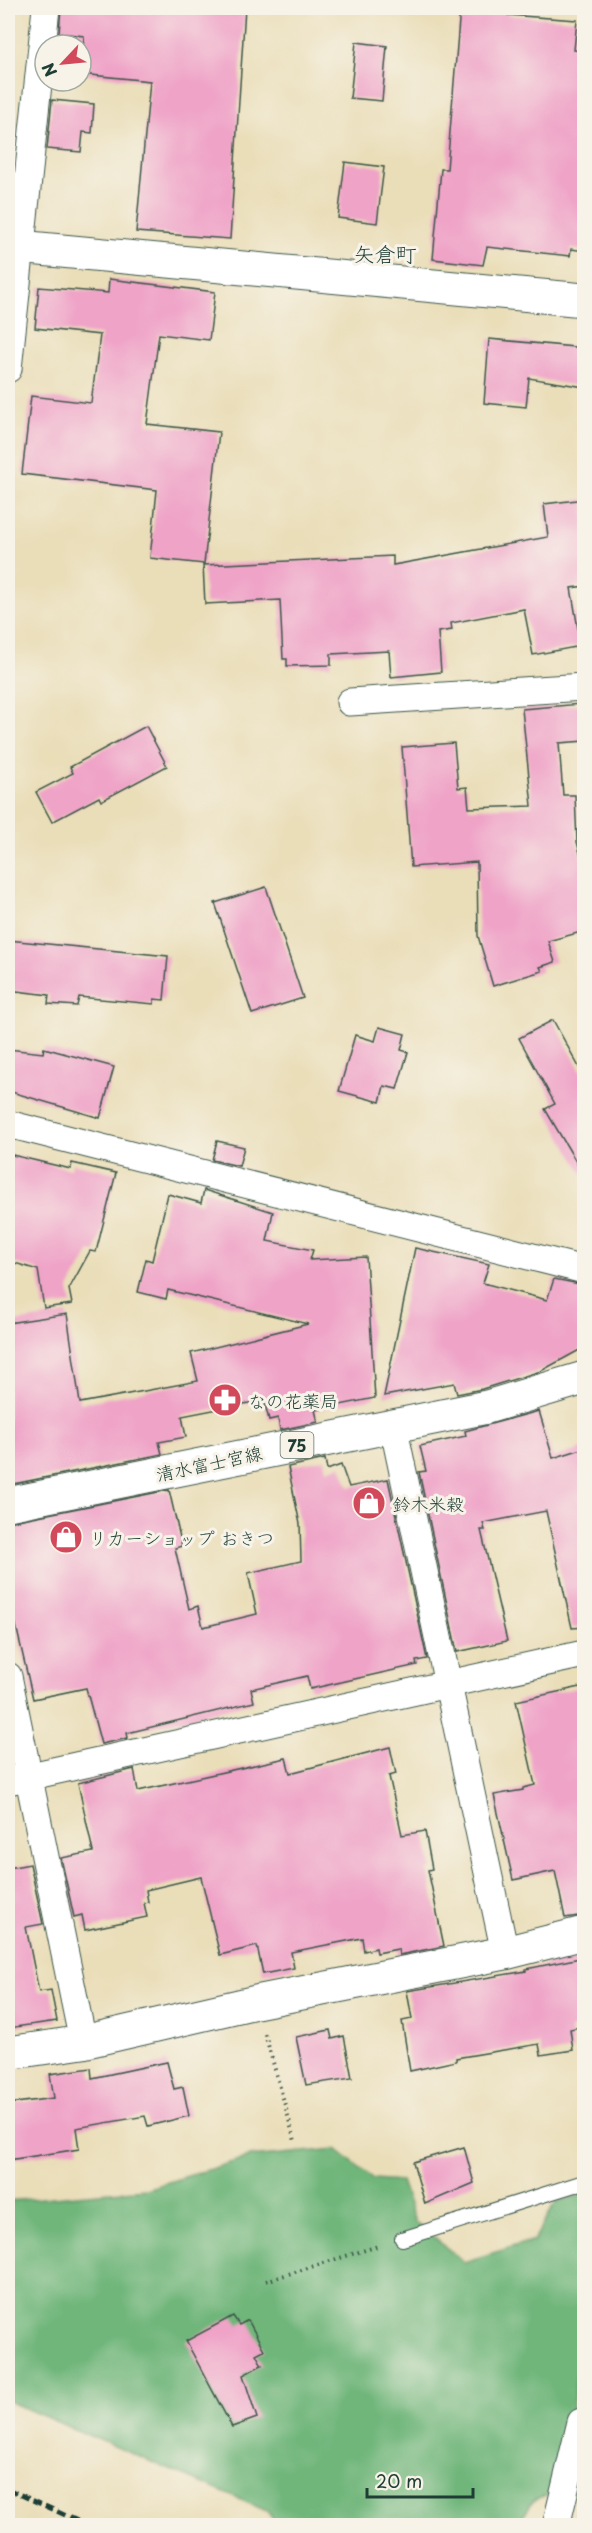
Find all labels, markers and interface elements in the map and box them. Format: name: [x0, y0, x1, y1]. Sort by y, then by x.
north arrow: [33, 33, 93, 93]
text: N: [35, 59, 62, 81]
district label: 矢倉町: [354, 237, 417, 269]
pharmacy icon: なの花薬局: [207, 1382, 243, 1418]
place label: なの花薬局: [248, 1387, 338, 1414]
road number: 75: [280, 1432, 314, 1458]
street label: 清水富士宮線: [153, 1439, 265, 1487]
shop icon: 鈴木米穀: [351, 1485, 387, 1521]
place label: 鈴木米穀: [392, 1490, 464, 1517]
shop icon: リカーショップ おきつ: [48, 1519, 84, 1555]
place label: リカーショップ おきつ: [89, 1524, 275, 1551]
scale bar: [367, 2461, 474, 2499]
text: 20 m: [376, 2467, 422, 2494]

